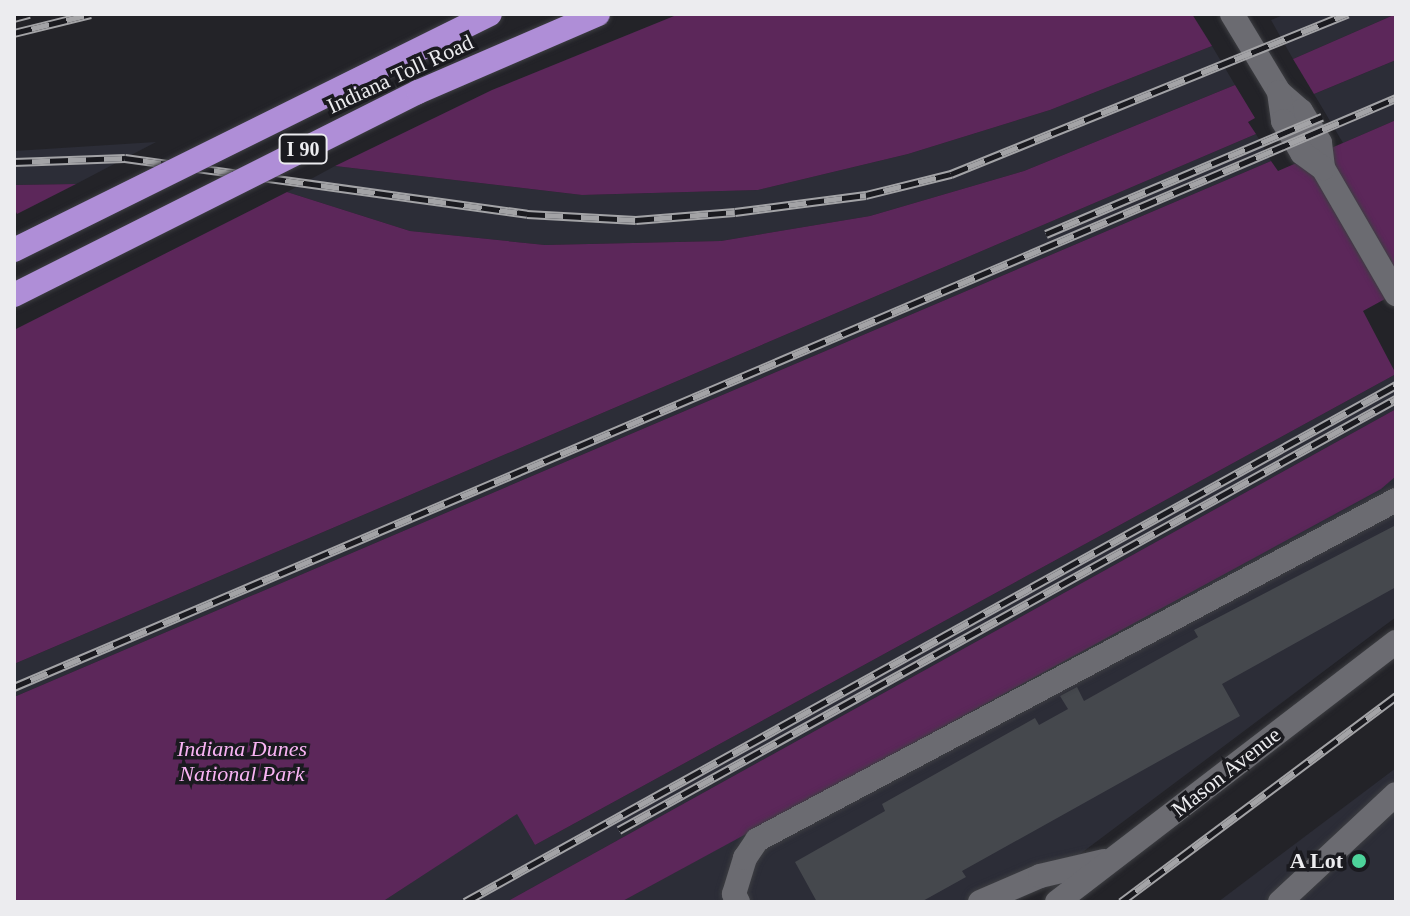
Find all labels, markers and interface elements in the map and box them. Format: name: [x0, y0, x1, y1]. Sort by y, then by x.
street label: Indiana Toll Road: [323, 29, 477, 119]
road number: I 90: [277, 133, 329, 165]
street label: Mason Avenue: [1166, 721, 1286, 823]
park label: Indiana Dunes National Park: [177, 735, 307, 786]
place label: A Lot: [1289, 848, 1343, 874]
marker: A Lot: [1350, 852, 1368, 870]

